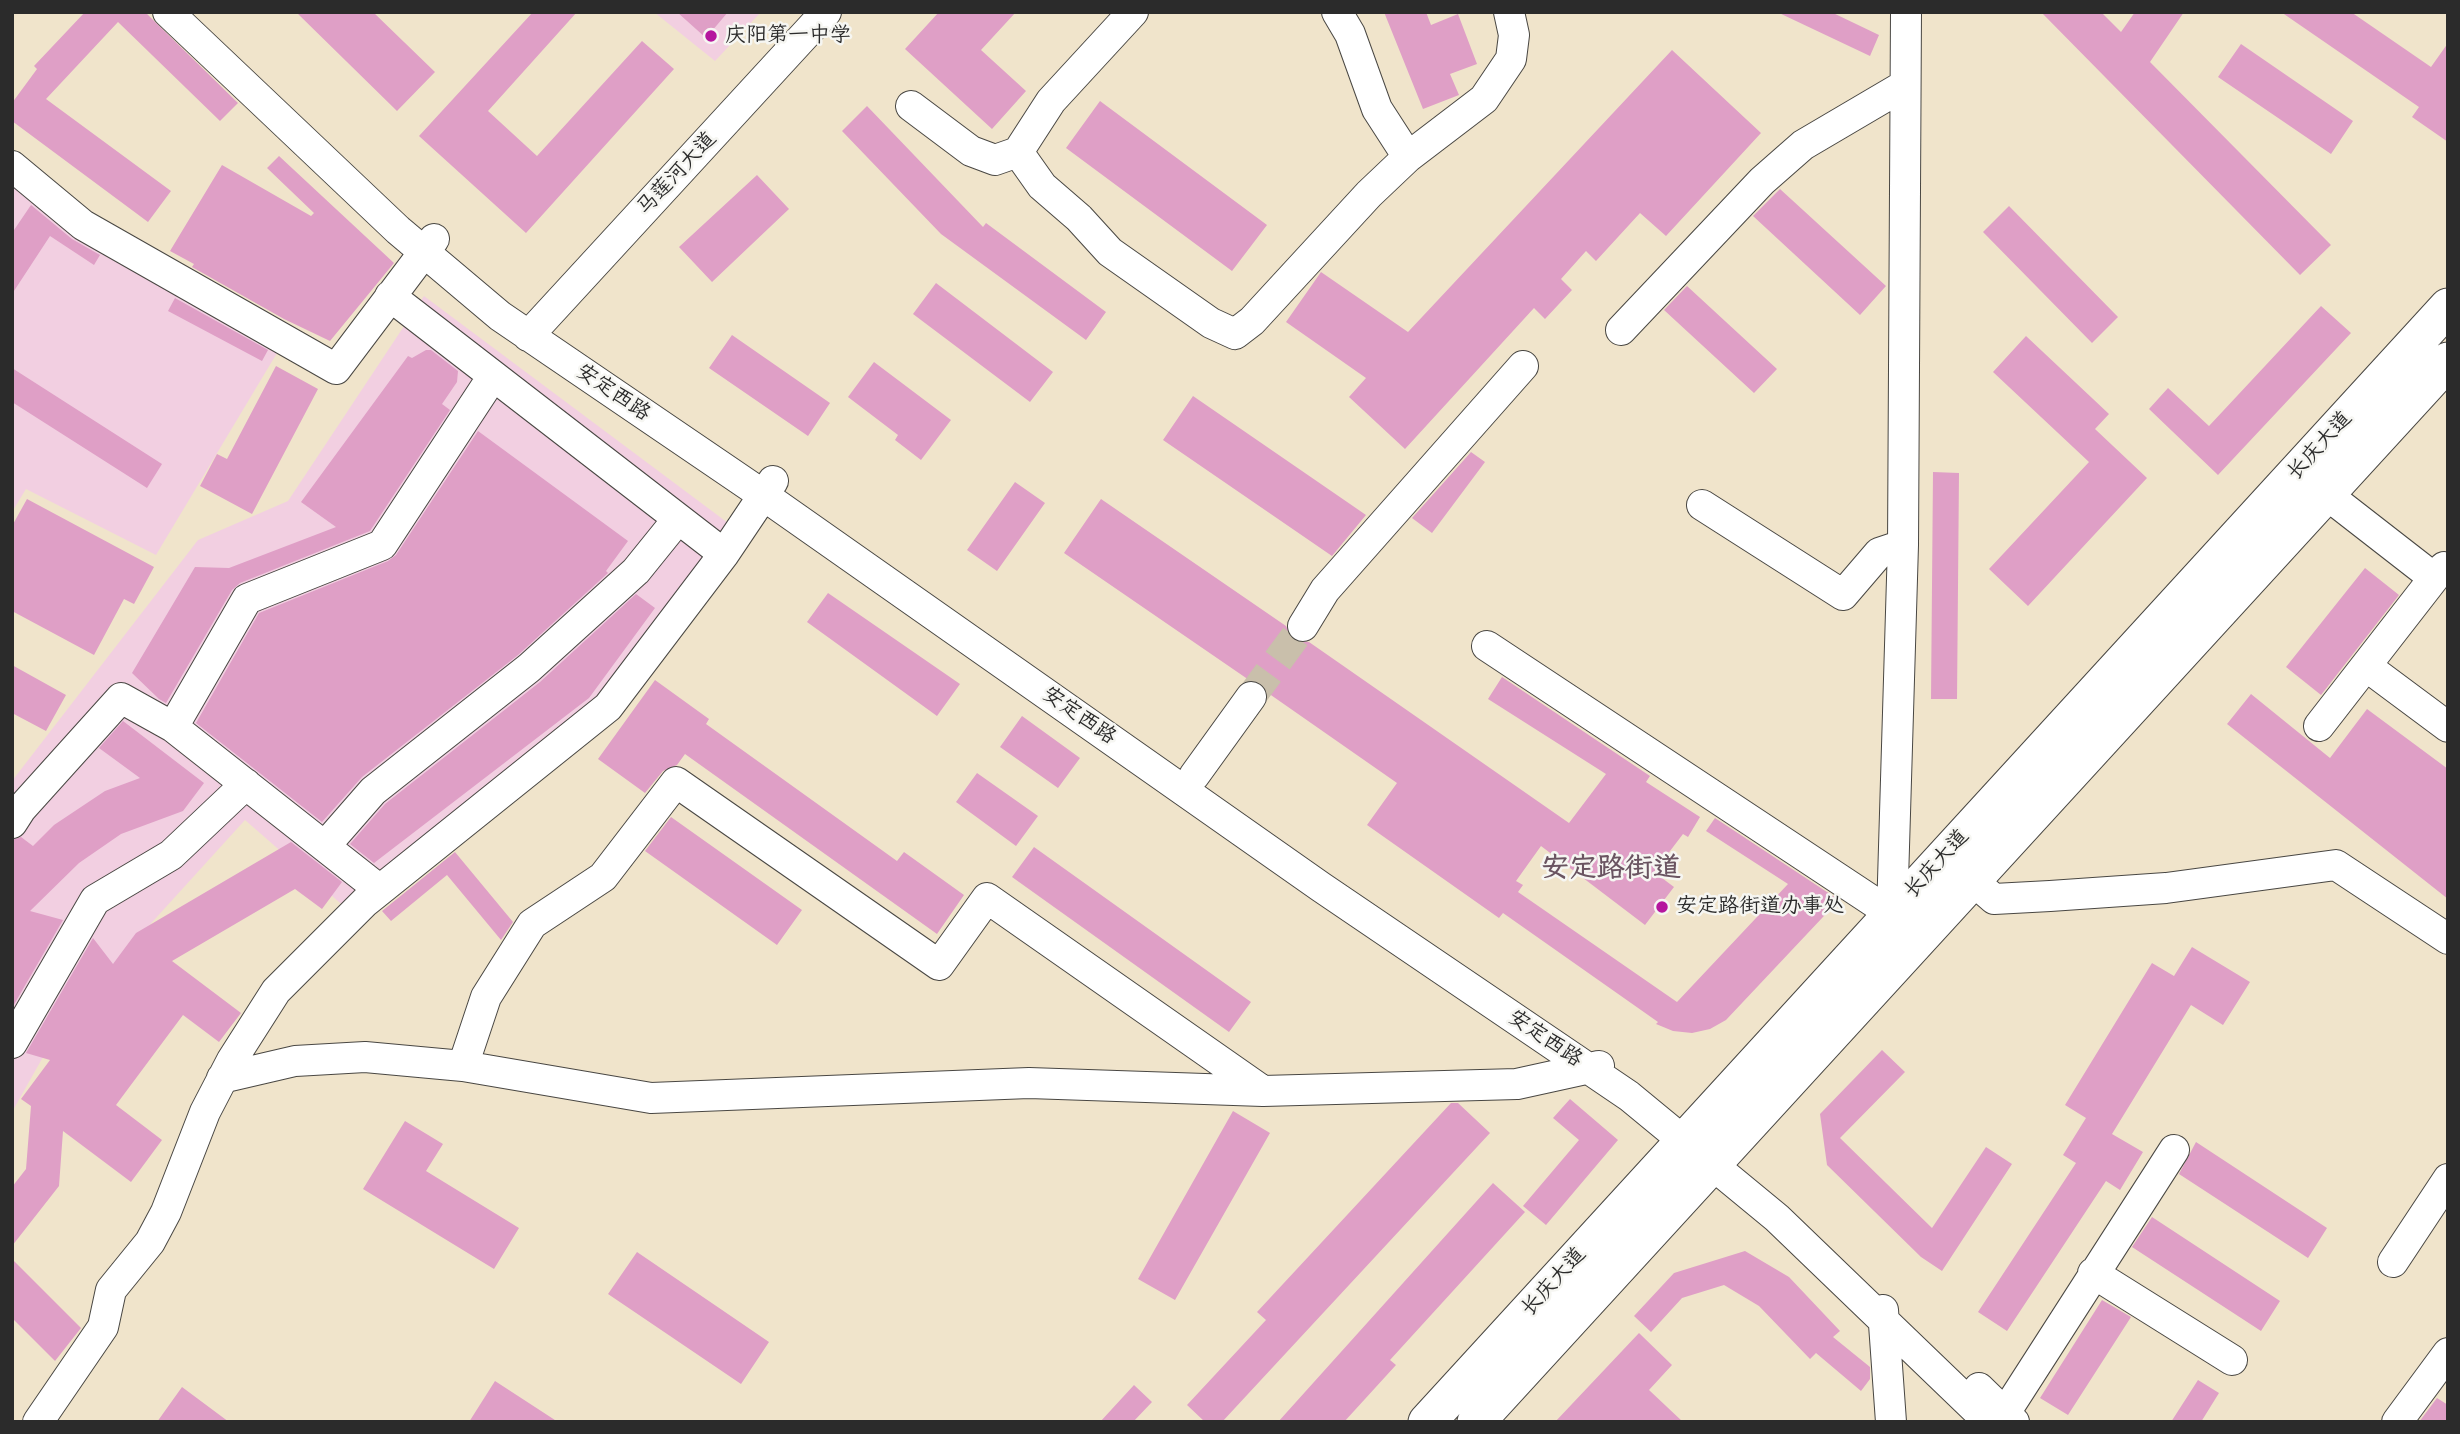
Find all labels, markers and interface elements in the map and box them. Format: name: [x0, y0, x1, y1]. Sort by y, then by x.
place label: 庆阳第一中学: [725, 23, 851, 49]
marker: 庆阳第一中学: [703, 28, 719, 44]
street label: 马莲河大道: [632, 127, 722, 221]
street label: 安定西路: [571, 359, 655, 427]
street label: 长庆大道: [2283, 406, 2357, 486]
street label: 安定西路: [1037, 682, 1121, 750]
street label: 长庆大道: [1900, 824, 1974, 904]
district label: 安定路街道: [1541, 852, 1681, 886]
place label: 安定路街道办事处: [1676, 894, 1844, 920]
marker: 安定路街道办事处: [1654, 899, 1670, 915]
street label: 安定西路: [1503, 1005, 1587, 1073]
street label: 长庆大道: [1517, 1242, 1591, 1322]

